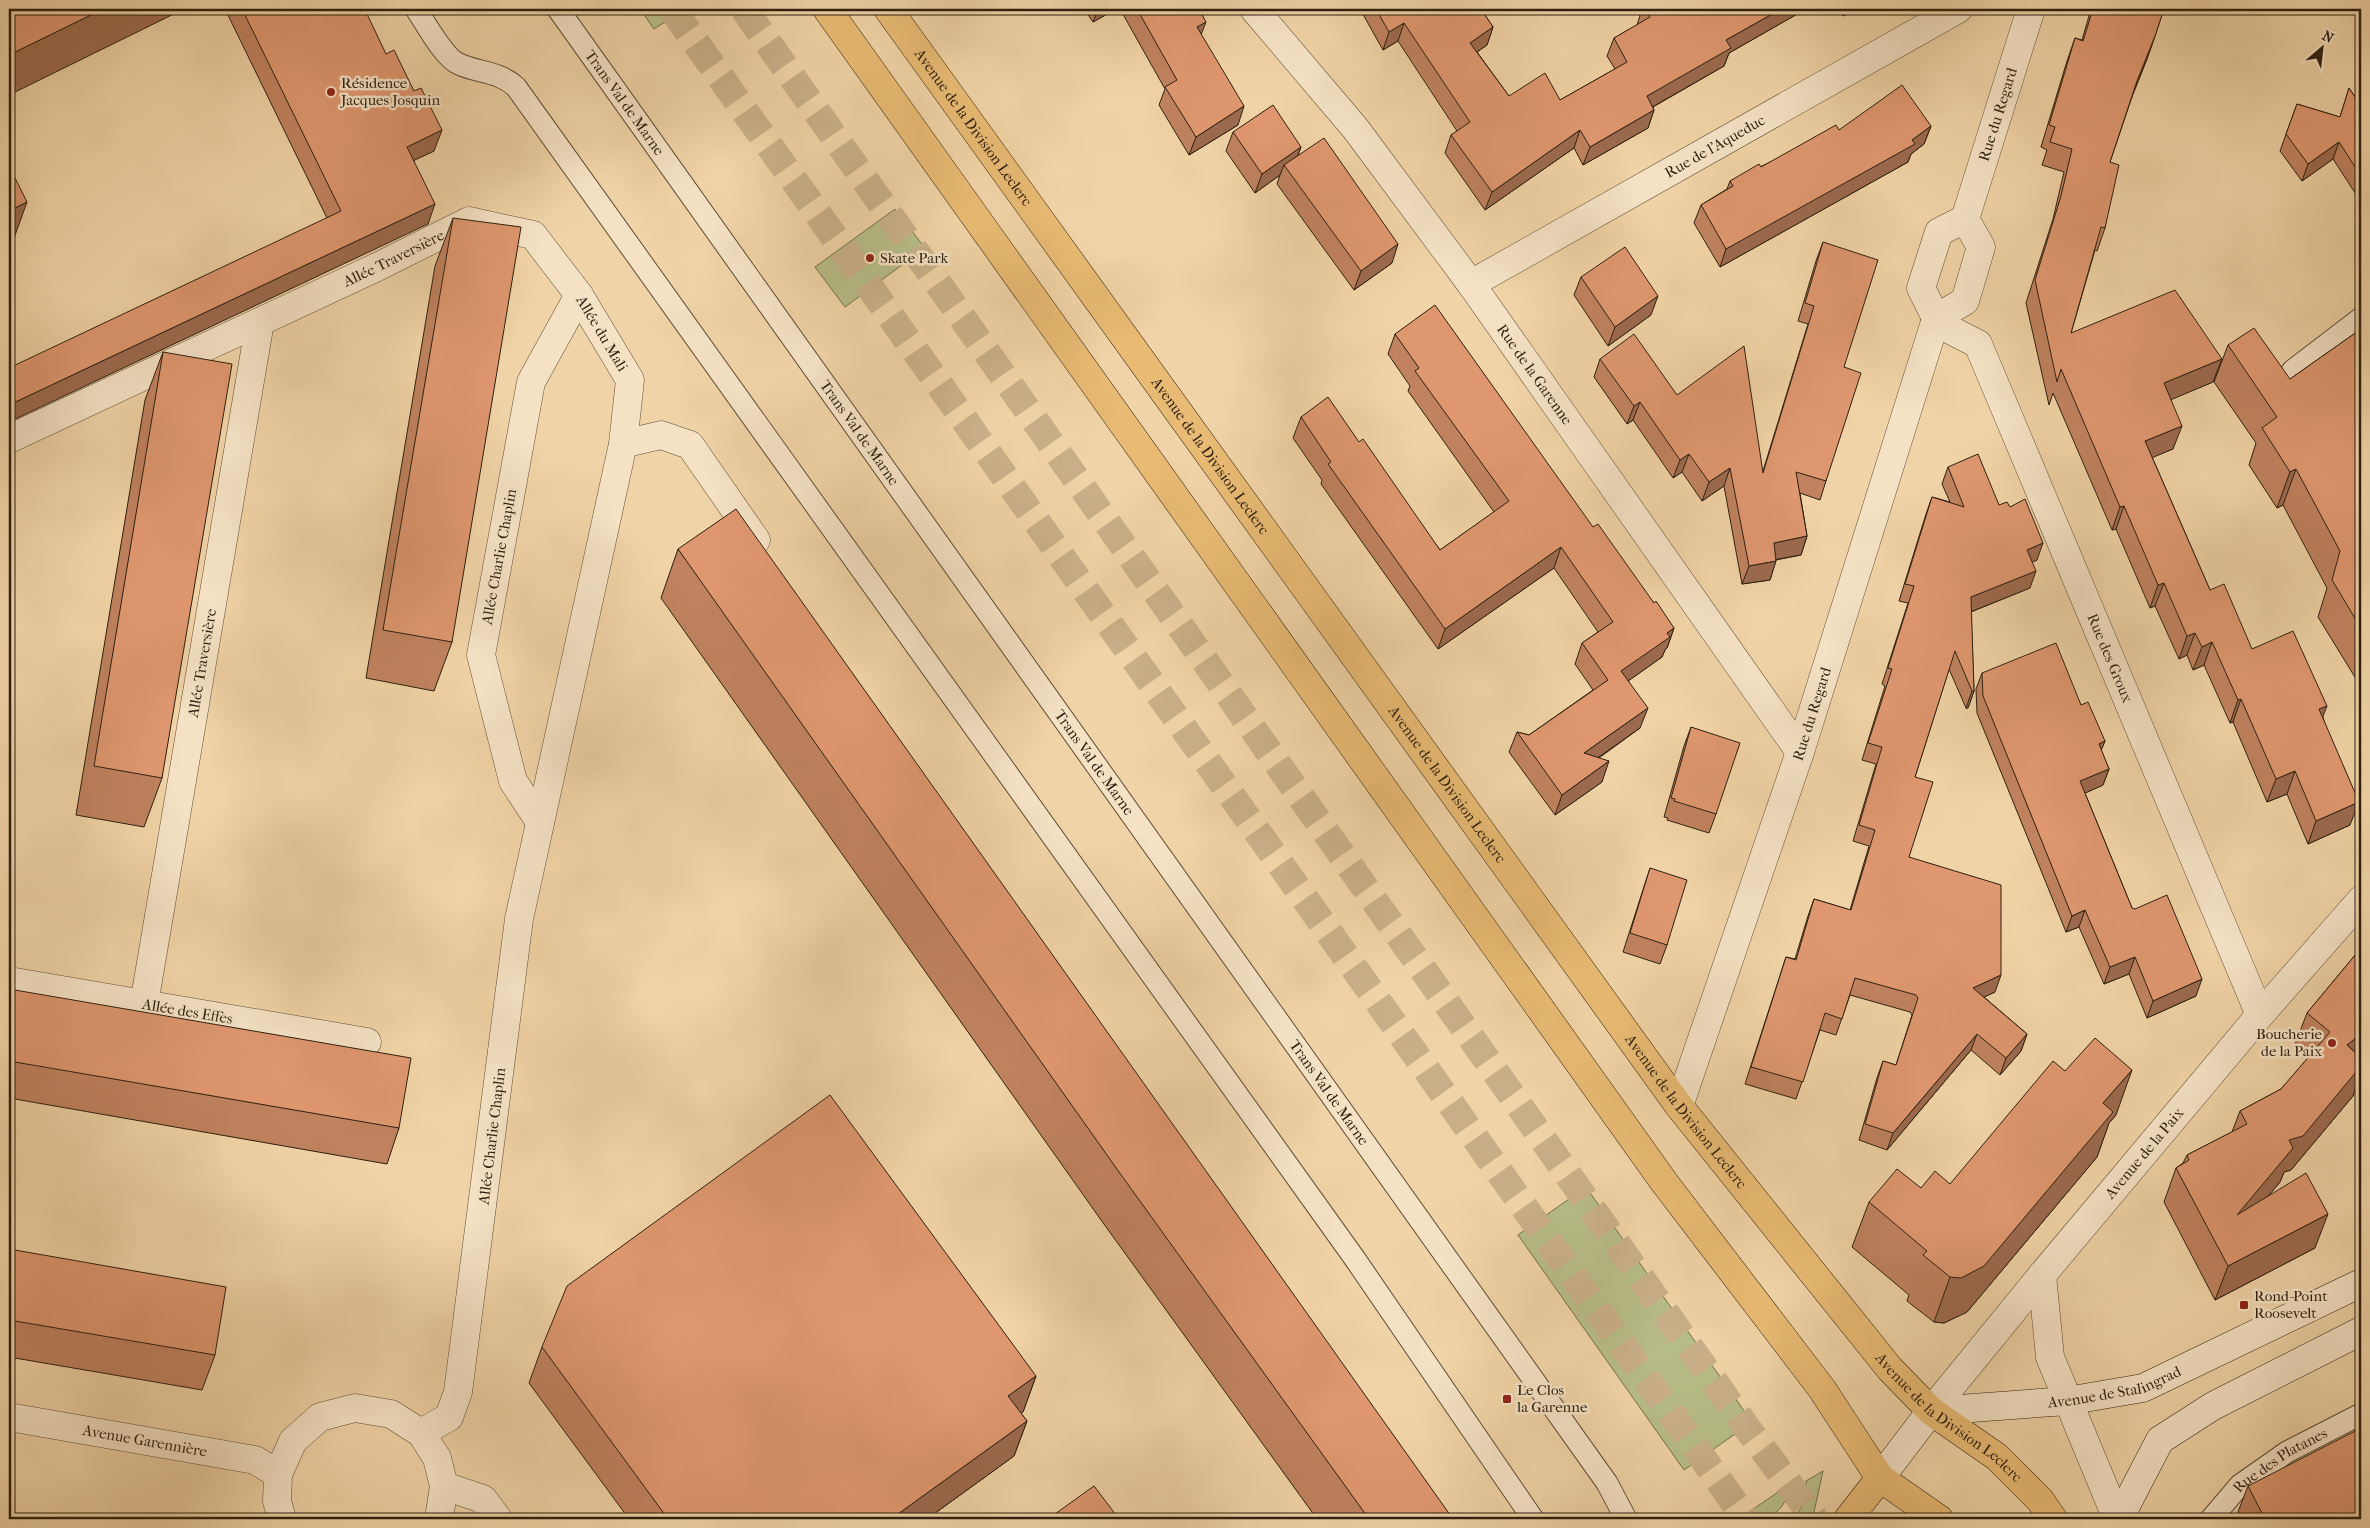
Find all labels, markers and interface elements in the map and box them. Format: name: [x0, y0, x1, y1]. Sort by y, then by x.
north arrow: [2298, 22, 2348, 72]
text: N: [2319, 27, 2337, 47]
street label: Avenue de la Division Leclerc: [910, 45, 1036, 210]
street label: Trans Val de Marne: [581, 47, 669, 159]
street label: Rue du Regard: [1975, 65, 2021, 163]
place label: Résidence Jacques Josquin: [340, 74, 440, 109]
marker: Résidence Jacques Josquin: [325, 86, 337, 98]
street label: Rue de l'Aqueduc: [1662, 111, 1768, 182]
street label: Allée Traversière: [339, 226, 448, 291]
place label: Skate Park: [880, 249, 948, 267]
marker: Skate Park: [864, 252, 876, 264]
street label: Allée du Mali: [572, 291, 632, 375]
street label: Rue de la Garenne: [1493, 321, 1576, 429]
street label: Avenue de la Division Leclerc: [1147, 373, 1273, 538]
street label: Trans Val de Marne: [816, 377, 903, 489]
street label: Allée Charlie Chaplin: [478, 487, 520, 627]
street label: Allée Traversière: [184, 606, 220, 720]
street label: Rue des Groux: [2083, 611, 2137, 705]
street label: Rue du Regard: [1789, 664, 1835, 763]
street label: Avenue de la Division Leclerc: [1384, 702, 1510, 867]
street label: Trans Val de Marne: [1051, 706, 1138, 819]
street label: Allée des Effes: [140, 995, 234, 1028]
place label: Boucherie de la Paix: [2256, 1025, 2323, 1060]
street label: Avenue de la Division Leclerc: [1621, 1030, 1751, 1192]
street label: Trans Val de Marne: [1286, 1036, 1373, 1149]
marker: Boucherie de la Paix: [2326, 1037, 2338, 1049]
street label: Allée Charlie Chaplin: [475, 1066, 509, 1206]
street label: Avenue de la Paix: [2100, 1104, 2187, 1203]
place label: Rond-Point Roosevelt: [2254, 1287, 2328, 1322]
marker: Rond-Point Roosevelt: [2238, 1299, 2250, 1311]
street label: Avenue de la Division Leclerc: [1871, 1348, 2026, 1486]
street label: Avenue de Stalingrad: [2046, 1362, 2185, 1411]
place label: Le Clos la Garenne: [1516, 1381, 1588, 1416]
marker: Le Clos la Garenne: [1501, 1393, 1513, 1405]
street label: Avenue Garennière: [80, 1421, 209, 1461]
street label: Rue des Platanes: [2229, 1424, 2331, 1496]

